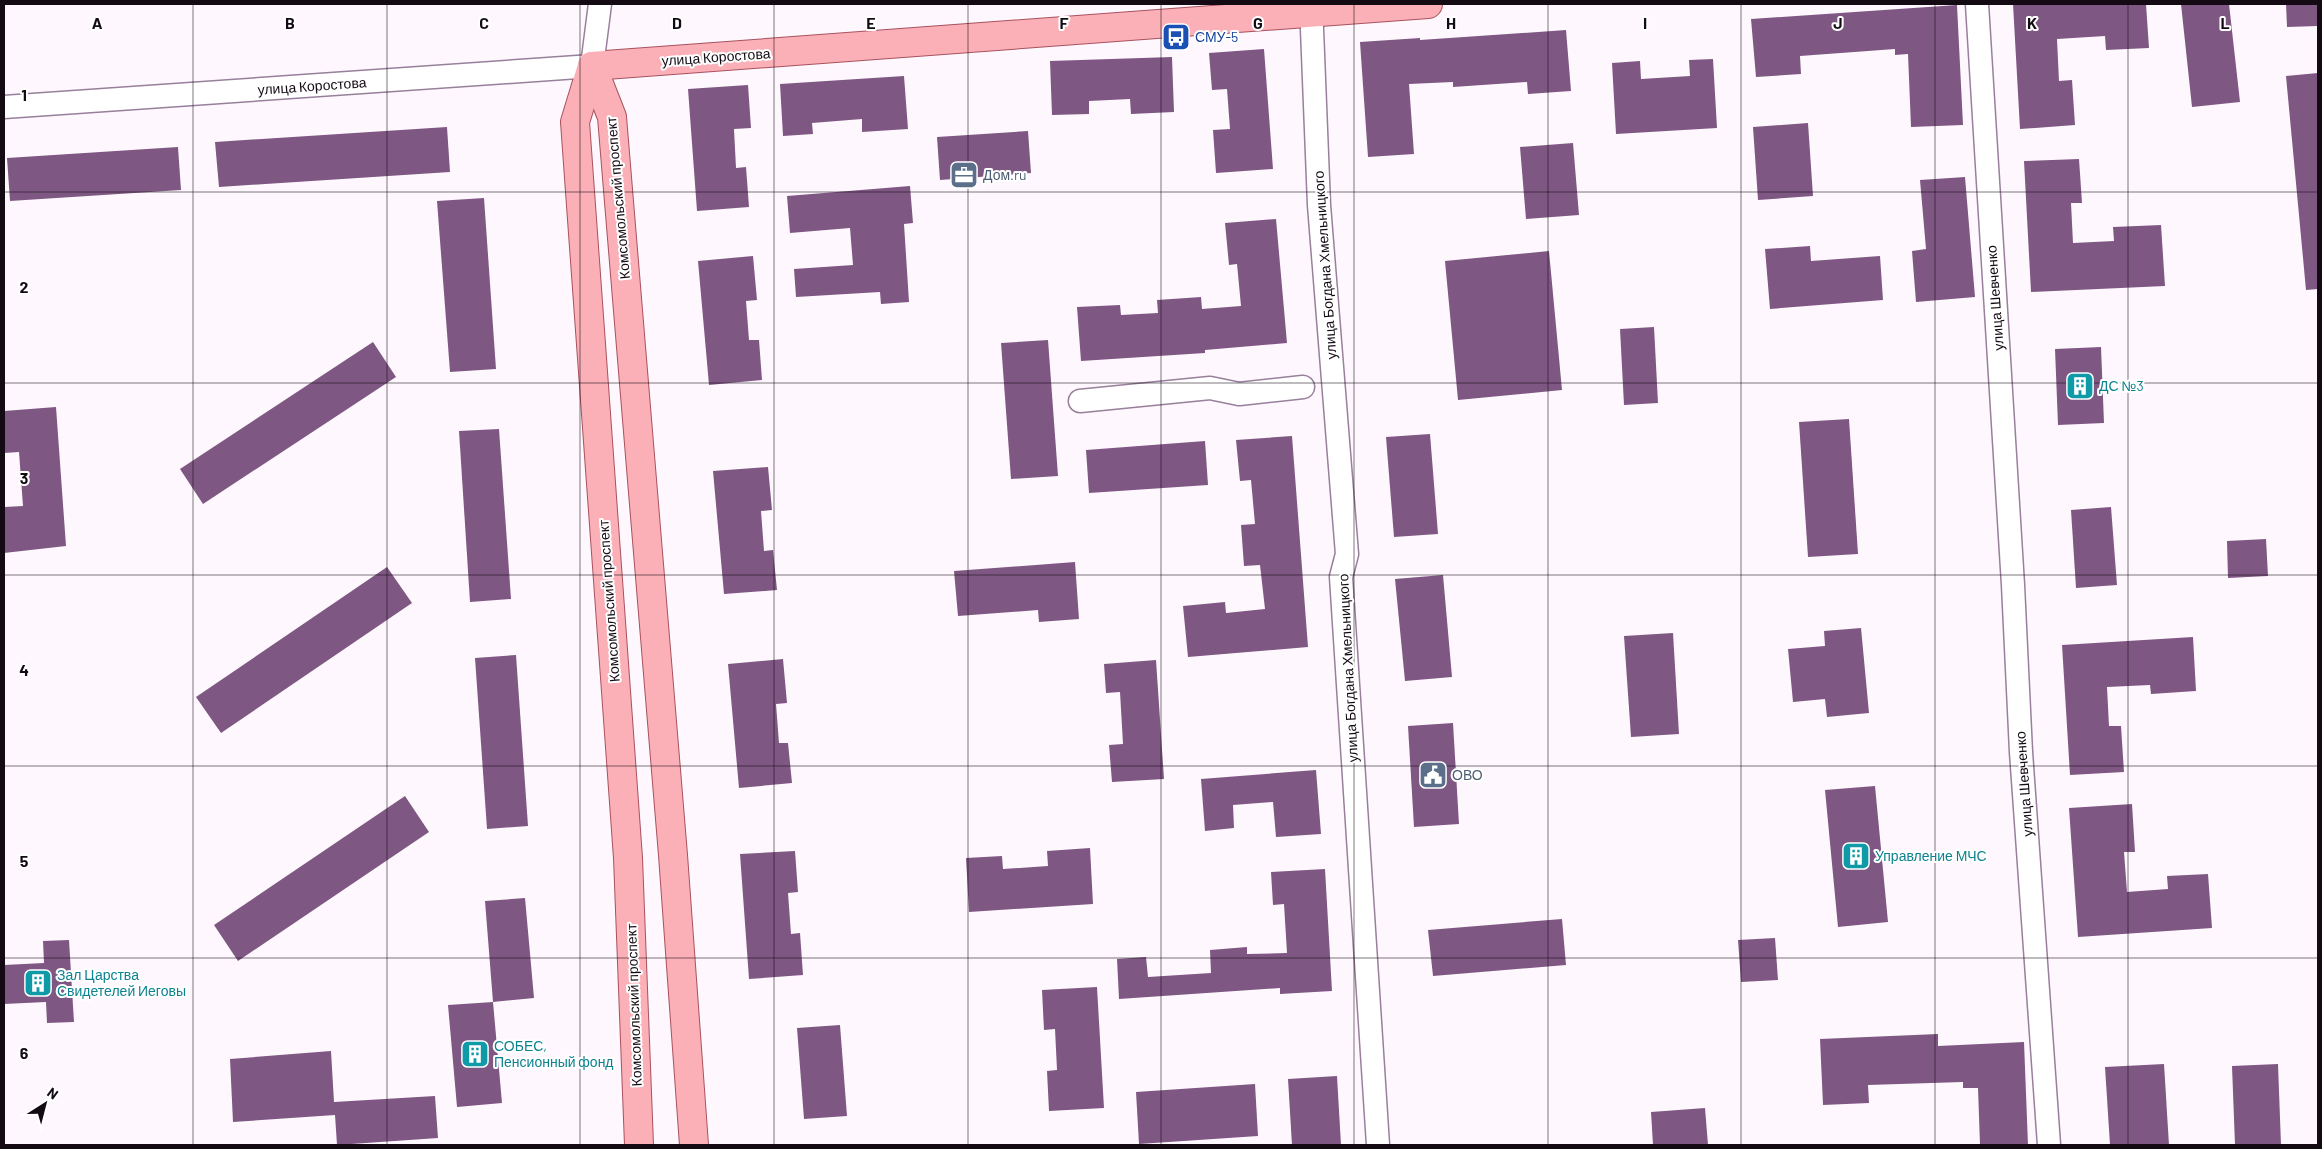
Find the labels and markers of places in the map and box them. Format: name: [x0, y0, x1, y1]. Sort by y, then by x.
bus stop icon: СМУ-5: [1161, 22, 1191, 52]
place label: СМУ-5: [1195, 28, 1238, 45]
office icon: Дом.ru: [949, 160, 979, 190]
place label: Дом.ru: [983, 166, 1027, 183]
building icon: ДС №3: [2065, 371, 2095, 401]
place label: ДС №3: [2099, 377, 2144, 394]
public building icon: ОВО: [1418, 760, 1448, 790]
place label: ОВО: [1452, 766, 1483, 783]
building icon: Управление МЧС: [1841, 841, 1871, 871]
place label: Управление МЧС: [1875, 847, 1987, 864]
place label: Зал Царства Свидетелей Иеговы: [57, 966, 186, 999]
building icon: Зал Царства Свидетелей Иеговы: [23, 968, 53, 998]
place label: СОБЕС, Пенсионный фонд: [494, 1037, 614, 1070]
building icon: СОБЕС, Пенсионный фонд: [460, 1039, 490, 1069]

